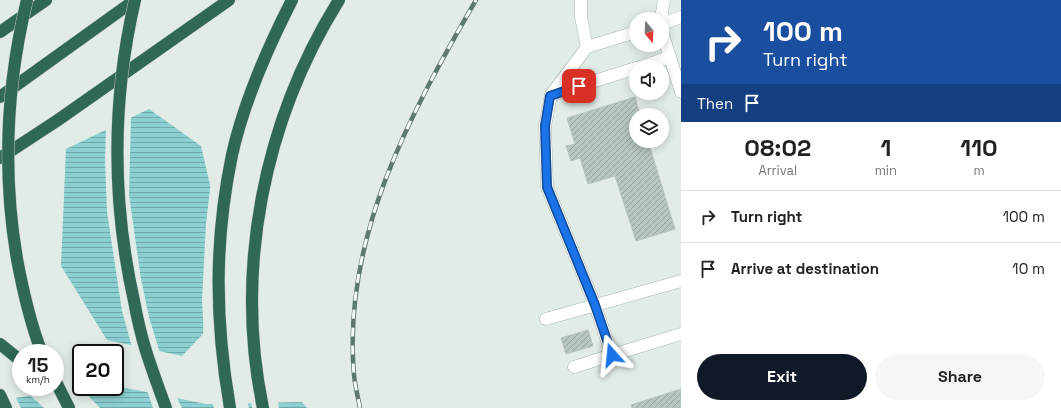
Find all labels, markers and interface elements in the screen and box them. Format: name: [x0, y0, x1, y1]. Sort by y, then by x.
north arrow: [629, 12, 669, 52]
map controls: [629, 12, 669, 148]
text: 100 m: [763, 13, 843, 49]
icon: right: [697, 16, 749, 68]
text: Turn right: [763, 48, 847, 71]
button: sound: [629, 60, 669, 100]
pin: [562, 69, 596, 103]
icon: arrive: [568, 75, 590, 97]
icon: arrive: [741, 92, 763, 114]
text: Then: [697, 94, 733, 113]
button: layers: [629, 108, 669, 148]
text: 08:02: [744, 132, 811, 163]
text: 1: [880, 132, 891, 163]
text: 110: [960, 132, 998, 163]
text: Arrival: [758, 162, 797, 179]
text: min: [875, 162, 897, 179]
text: m: [973, 162, 985, 179]
icon: right: [697, 206, 719, 228]
text: Turn right: [731, 207, 802, 226]
text: 100 m: [1003, 207, 1045, 226]
icon: arrive: [697, 258, 719, 280]
text: Arrive at destination: [731, 259, 879, 278]
text: 10 m: [1012, 259, 1045, 278]
position arrow: [591, 334, 633, 376]
speed limit sign: 20: [72, 344, 124, 396]
text: 15: [27, 352, 49, 378]
button: Exit: [697, 354, 867, 400]
button: Share: [875, 354, 1045, 400]
text: km/h: [26, 373, 50, 386]

